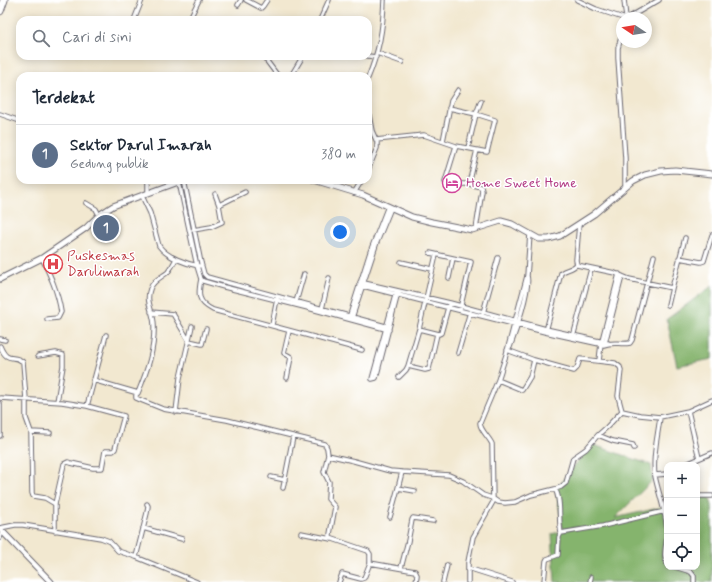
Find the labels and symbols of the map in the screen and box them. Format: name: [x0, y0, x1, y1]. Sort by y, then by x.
north arrow: [616, 12, 652, 48]
hotel icon: Home Sweet Home: [441, 172, 463, 194]
place label: Home Sweet Home: [466, 174, 577, 192]
pin: 1: [93, 213, 119, 243]
your location: [330, 222, 350, 242]
place label: Puskesmas Darulimarah: [67, 247, 139, 281]
hospital icon: Puskesmas Darulimarah: [42, 253, 64, 275]

